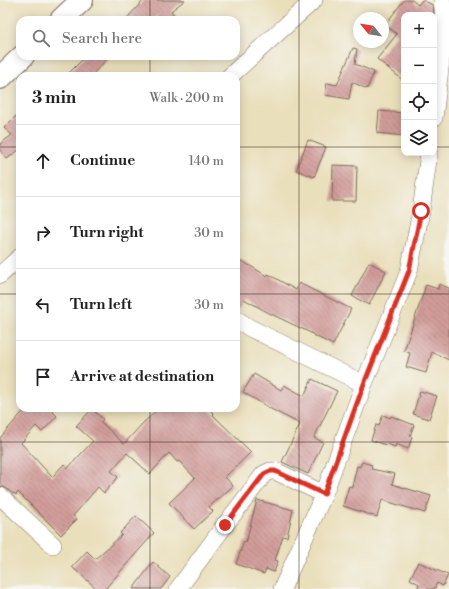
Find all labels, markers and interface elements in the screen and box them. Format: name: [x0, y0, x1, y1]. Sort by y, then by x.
north arrow: [353, 12, 389, 48]
map controls: [401, 12, 437, 156]
button: +: [401, 12, 437, 48]
search box: [16, 16, 240, 60]
icon: search: [30, 27, 52, 49]
text: Search here: [62, 29, 142, 48]
button: −: [401, 48, 437, 84]
button: locate: [401, 84, 437, 120]
text: 3 min: [32, 87, 76, 109]
text: Walk · 200 m: [150, 90, 224, 106]
button: layers: [401, 120, 437, 156]
icon: ahead: [32, 150, 54, 172]
text: Continue: [70, 151, 135, 170]
text: 140 m: [188, 153, 224, 169]
route start: [412, 202, 430, 220]
icon: right: [32, 222, 54, 244]
text: Turn right: [70, 223, 144, 242]
text: 30 m: [194, 225, 224, 241]
icon: left: [32, 294, 54, 316]
text: Turn left: [70, 295, 132, 314]
text: 30 m: [194, 297, 224, 313]
icon: arrive: [32, 366, 54, 388]
text: Arrive at destination: [70, 367, 214, 386]
route end: [216, 516, 234, 534]

